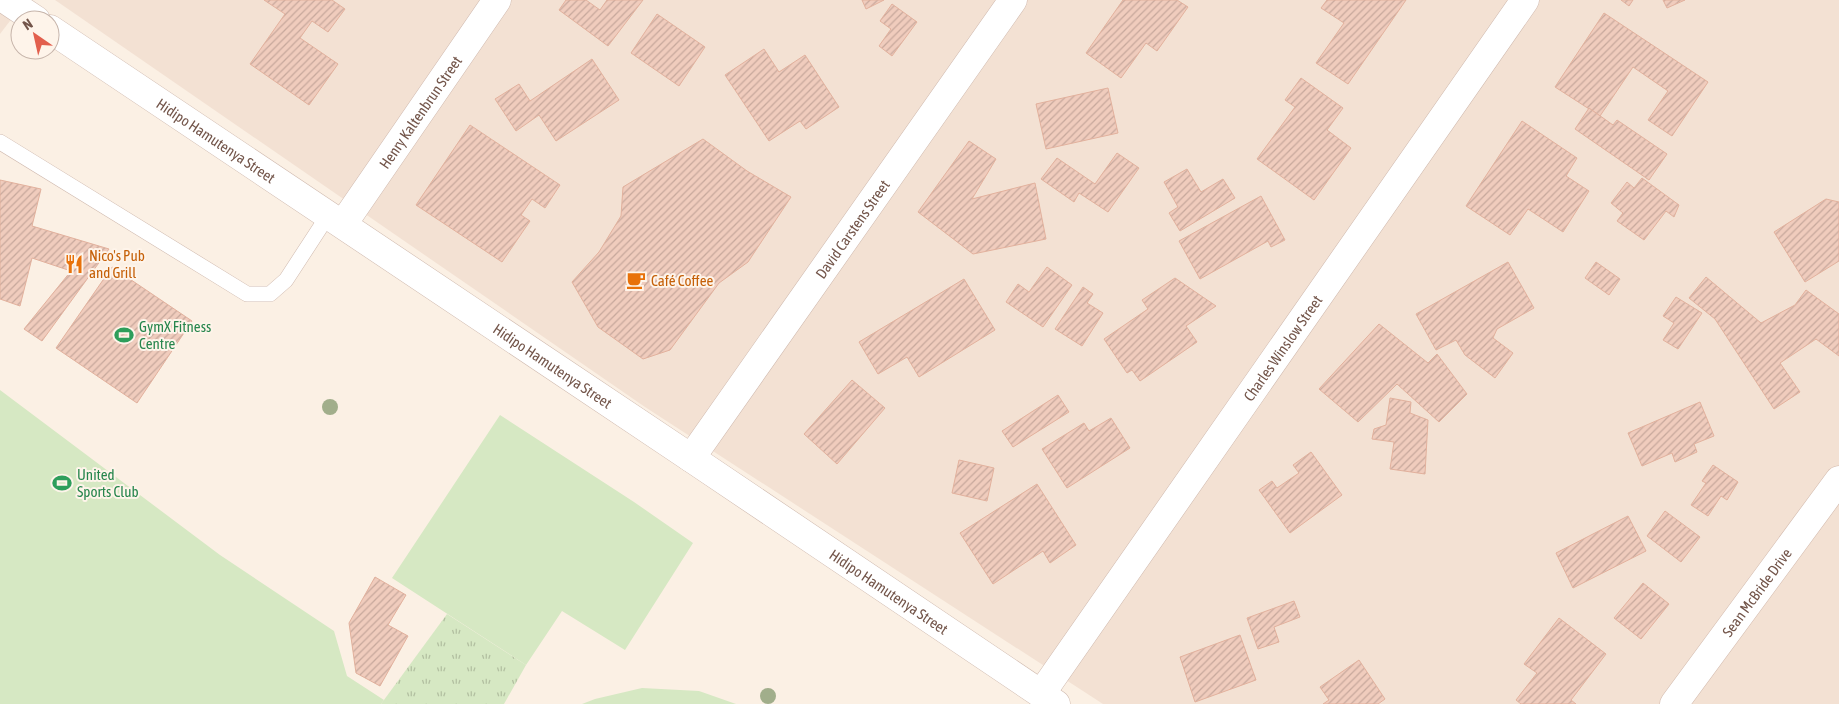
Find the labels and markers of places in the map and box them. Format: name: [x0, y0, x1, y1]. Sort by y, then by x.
place label: Nico's Pub and Grill: [89, 247, 145, 281]
restaurant icon: Nico's Pub and Grill: [63, 253, 85, 275]
cafe icon: Café Coffee: [625, 269, 647, 291]
place label: Café Coffee: [651, 272, 713, 289]
place label: GymX Fitness Centre: [139, 318, 211, 352]
sports icon: GymX Fitness Centre: [113, 324, 135, 346]
place label: United Sports Club: [77, 466, 139, 500]
sports icon: United Sports Club: [51, 472, 73, 494]

